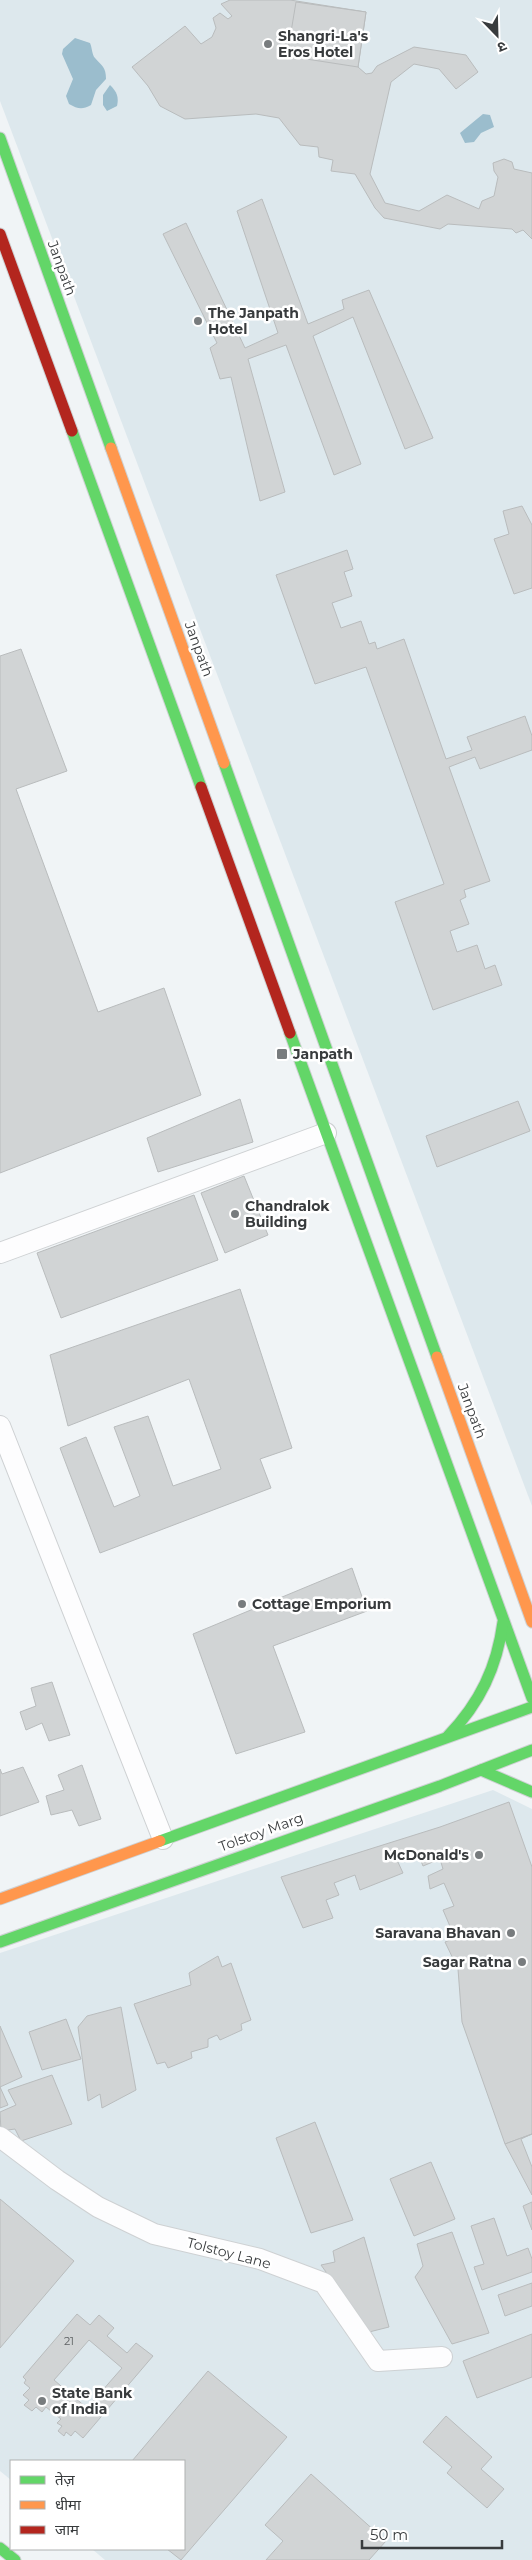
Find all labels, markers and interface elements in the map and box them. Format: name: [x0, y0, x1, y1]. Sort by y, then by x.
north arrow: [472, 10, 522, 60]
place label: Shangri-La's Eros Hotel: [278, 27, 369, 61]
text: उ: [494, 37, 509, 57]
marker: Shangri-La's Eros Hotel: [262, 38, 274, 50]
street label: Janpath: [43, 237, 80, 298]
place label: The Janpath Hotel: [208, 304, 299, 338]
marker: The Janpath Hotel: [192, 315, 204, 327]
street label: Janpath: [180, 618, 217, 679]
place label: Janpath: [292, 1045, 353, 1063]
marker: Janpath: [275, 1047, 289, 1061]
place label: Chandralok Building: [245, 1197, 330, 1231]
marker: Chandralok Building: [229, 1208, 241, 1220]
street label: Janpath: [453, 1380, 490, 1441]
place label: Cottage Emporium: [252, 1595, 392, 1613]
marker: Cottage Emporium: [236, 1598, 248, 1610]
street label: Tolstoy Marg: [216, 1808, 306, 1856]
place label: McDonald's: [384, 1846, 470, 1864]
marker: McDonald's: [473, 1849, 485, 1861]
place label: Saravana Bhavan: [375, 1924, 501, 1942]
marker: Saravana Bhavan: [505, 1927, 517, 1939]
place label: Sagar Ratna: [423, 1953, 512, 1971]
marker: Sagar Ratna: [516, 1956, 528, 1968]
street label: Tolstoy Lane: [185, 2233, 273, 2273]
house number: 21: [64, 2334, 74, 2348]
place label: State Bank of India: [52, 2384, 133, 2418]
marker: State Bank of India: [36, 2395, 48, 2407]
legend: [10, 2460, 185, 2550]
text: तेज़: [55, 2470, 76, 2489]
text: धीमा: [55, 2495, 82, 2514]
scale bar: [362, 2518, 502, 2550]
text: जाम: [55, 2520, 80, 2539]
text: 50 m: [370, 2525, 408, 2544]

